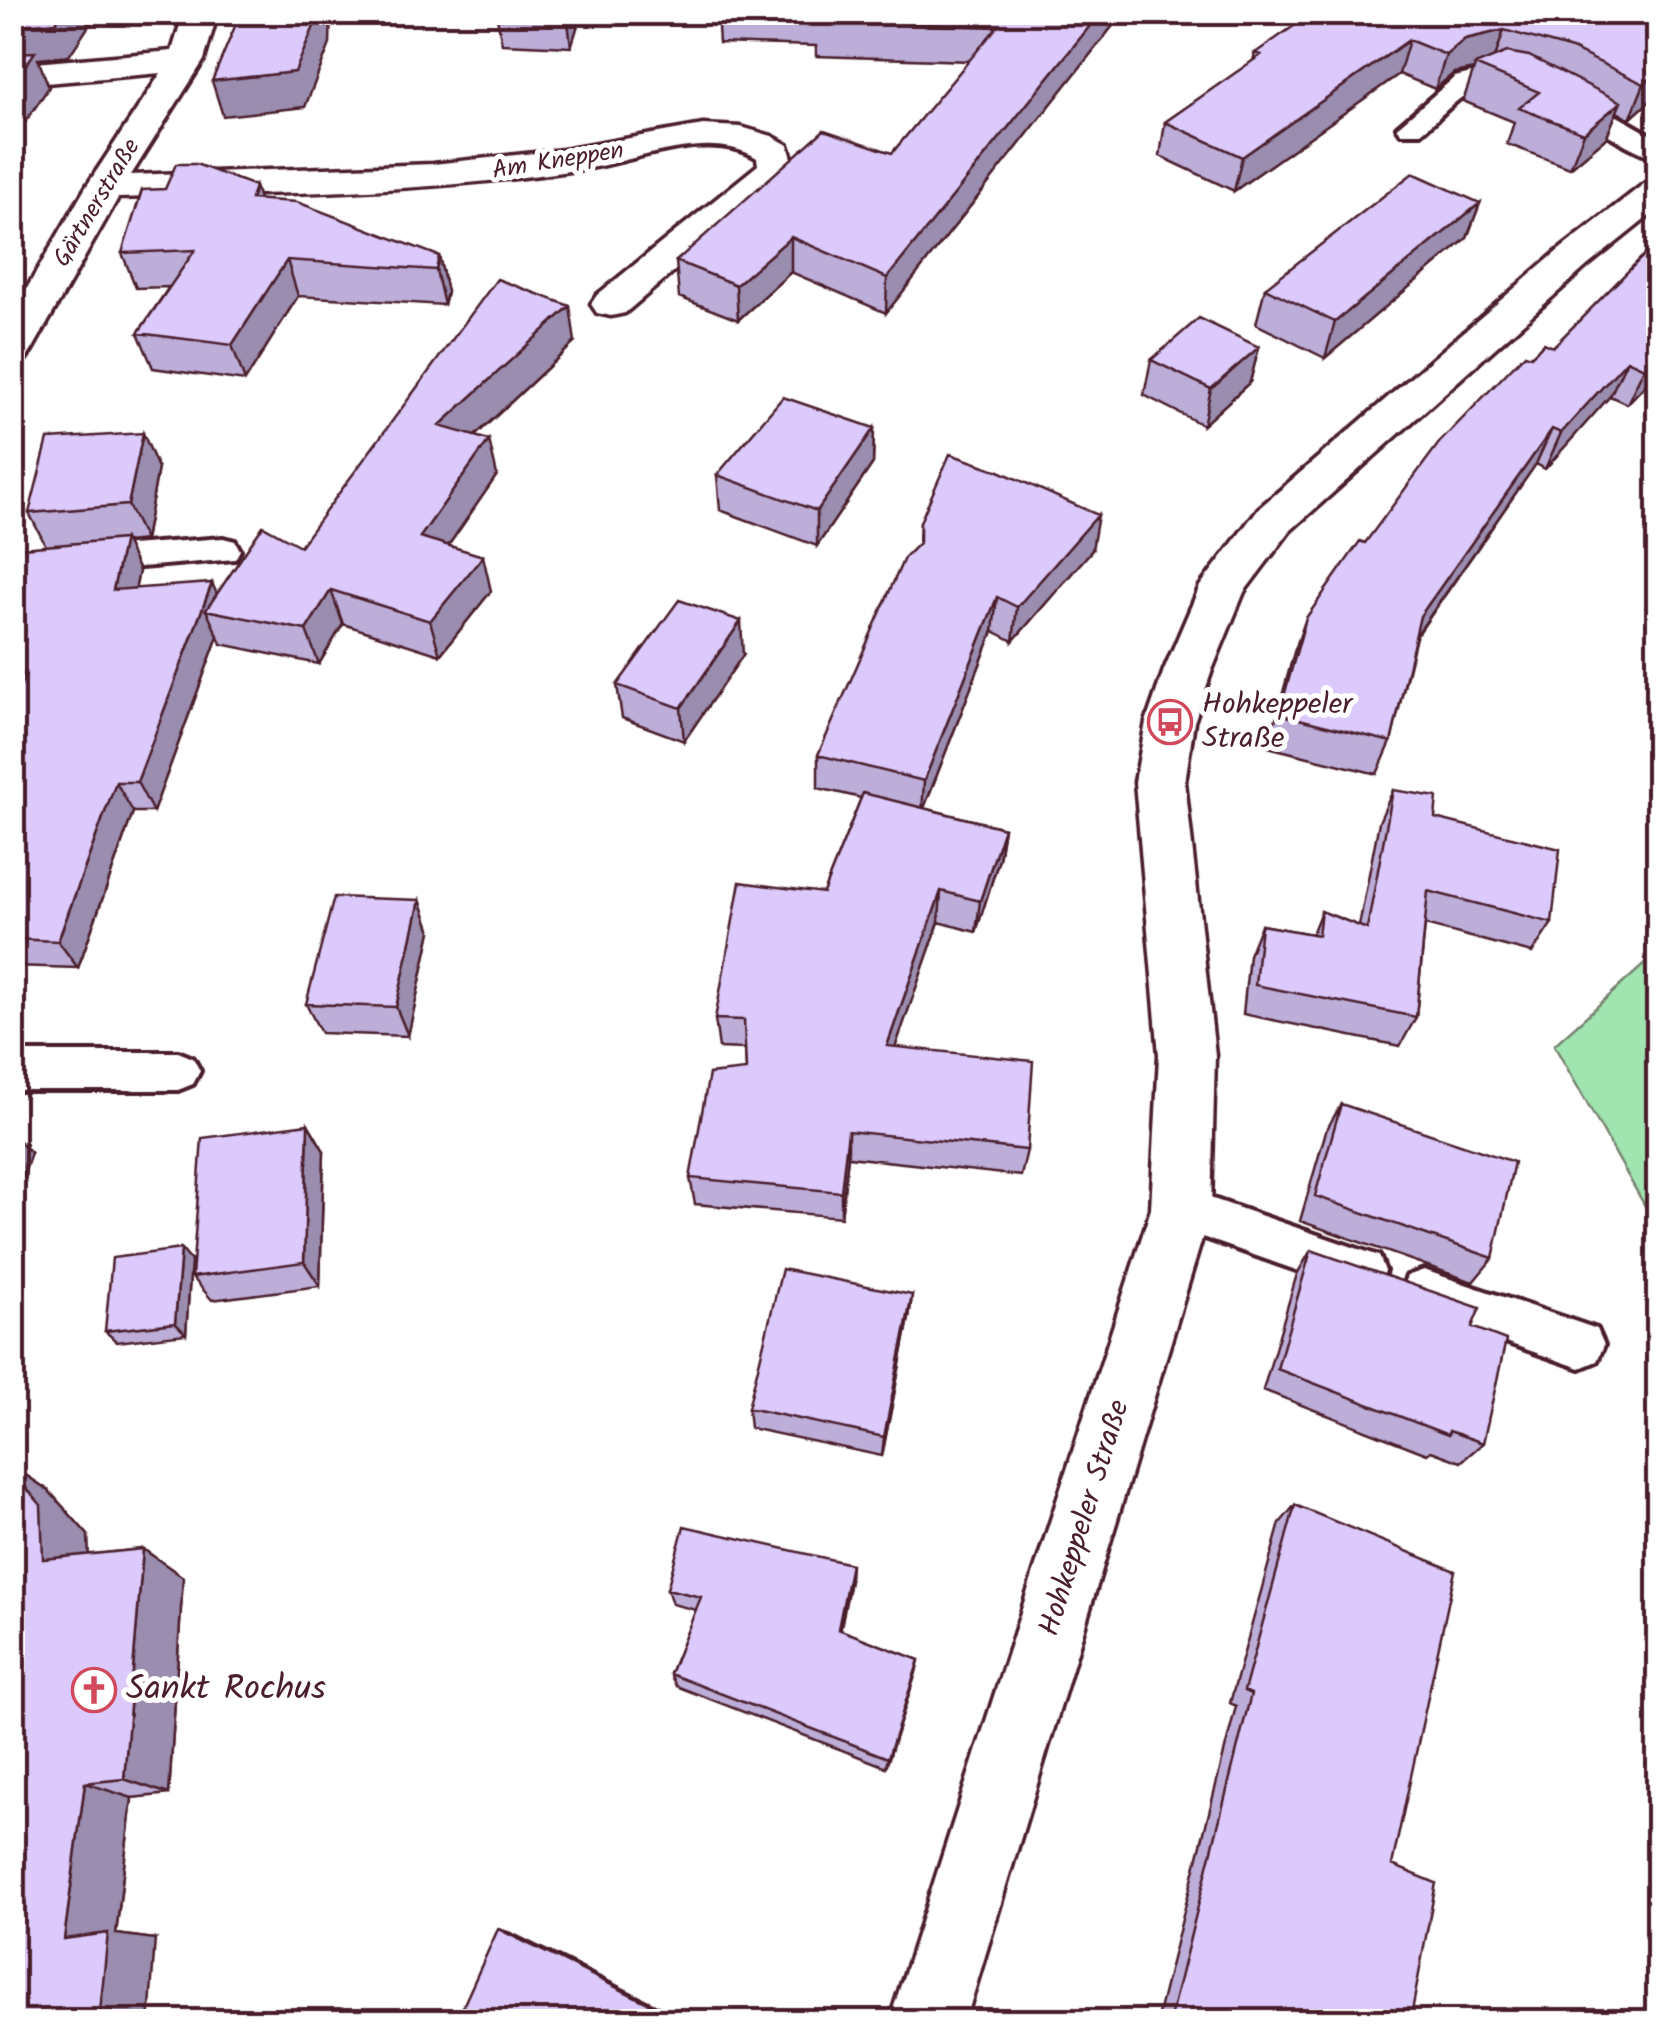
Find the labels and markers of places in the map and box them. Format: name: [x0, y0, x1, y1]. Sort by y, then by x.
place label: Hohkeppeler Straße: [1202, 681, 1354, 763]
bus stop icon: Hohkeppeler Straße: [1147, 699, 1193, 745]
place label: Sankt Rochus: [126, 1662, 326, 1718]
church icon: Sankt Rochus: [71, 1667, 117, 1713]

